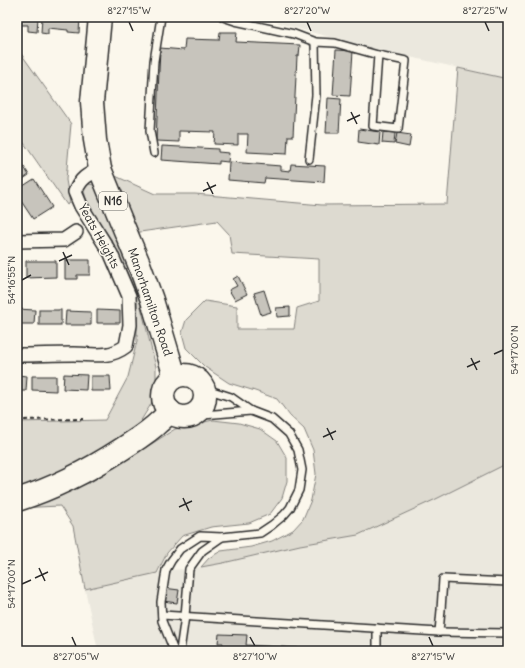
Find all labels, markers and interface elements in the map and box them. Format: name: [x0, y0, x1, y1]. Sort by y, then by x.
text: 8°27'15"W: [107, 4, 151, 17]
text: 8°27'20"W: [284, 4, 330, 17]
text: 8°27'25"W: [462, 4, 508, 17]
road number: N16: [99, 192, 127, 210]
street label: Yeats Heights: [75, 201, 123, 271]
street label: Manorhamilton Road: [125, 246, 176, 358]
text: 54°16'55"N: [5, 256, 18, 304]
text: 54°17'00"N: [508, 325, 521, 375]
text: 54°17'00"N: [5, 559, 18, 609]
text: 8°27'05"W: [53, 650, 99, 663]
text: 8°27'10"W: [233, 650, 277, 663]
text: 8°27'15"W: [411, 650, 455, 663]

